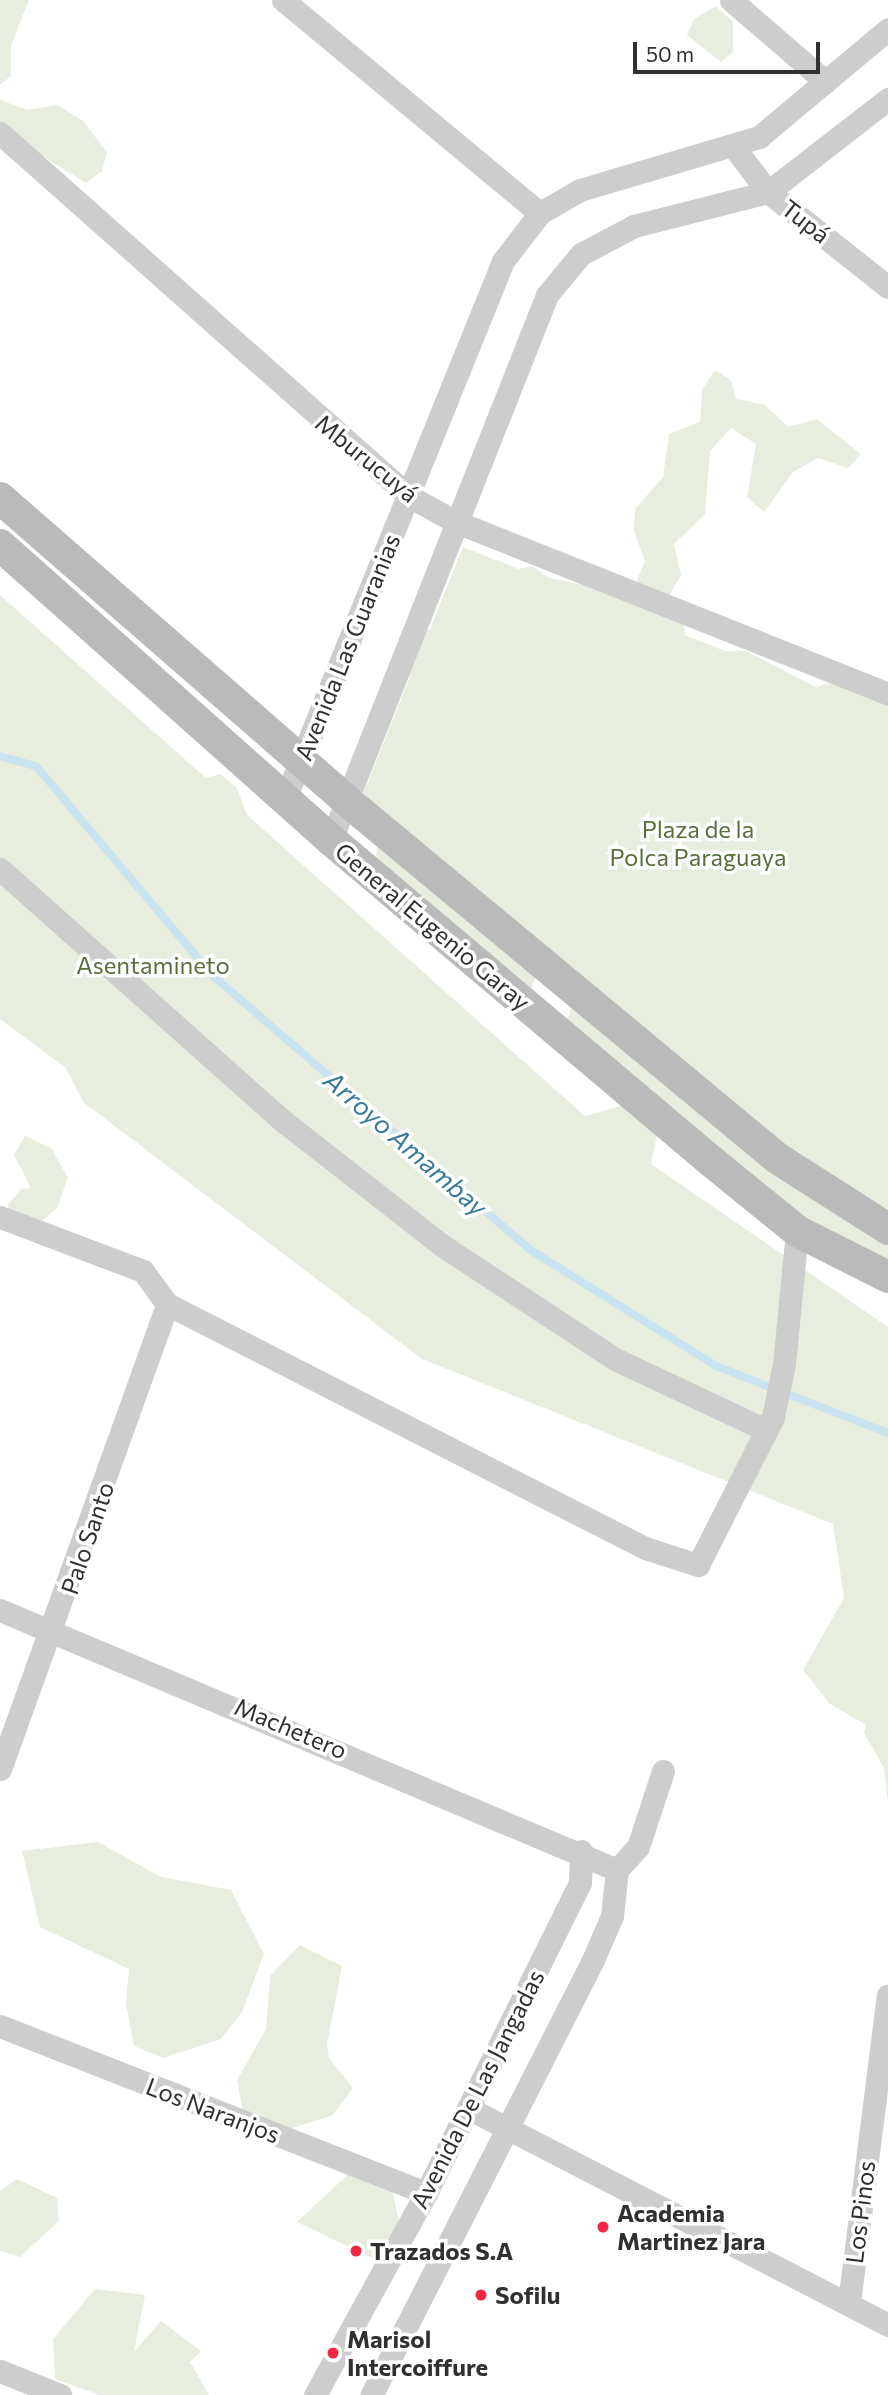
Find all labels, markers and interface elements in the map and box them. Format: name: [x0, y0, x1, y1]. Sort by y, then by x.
scale bar: [636, 28, 823, 72]
text: 50 m: [646, 41, 694, 66]
street label: Tupá: [776, 193, 836, 249]
street label: Mburucuyá: [310, 408, 424, 508]
street label: Avenida Las Guaranias: [288, 530, 406, 764]
park label: Plaza de la Polca Paraguaya: [609, 815, 787, 871]
street label: General Eugenio Garay: [330, 836, 536, 1016]
park label: Asentamineto: [76, 951, 230, 979]
water label: Arroyo Amambay: [318, 1064, 494, 1222]
street label: Palo Santo: [54, 1478, 120, 1598]
street label: Machetero: [230, 1691, 352, 1765]
street label: Avenida De Las Jangadas: [404, 1965, 550, 2213]
street label: Los Naranjos: [142, 2071, 284, 2149]
street label: Los Pinos: [839, 2159, 881, 2265]
place label: Academia Martinez Jara: [617, 2199, 765, 2255]
marker: Academia Martinez Jara: [595, 2219, 611, 2235]
place label: Trazados S.A: [370, 2237, 513, 2265]
marker: Trazados S.A: [348, 2243, 364, 2259]
place label: Sofilu: [495, 2281, 560, 2309]
marker: Sofilu: [473, 2287, 489, 2303]
place label: Marisol Intercoiffure: [347, 2325, 488, 2381]
marker: Marisol Intercoiffure: [325, 2345, 341, 2361]

